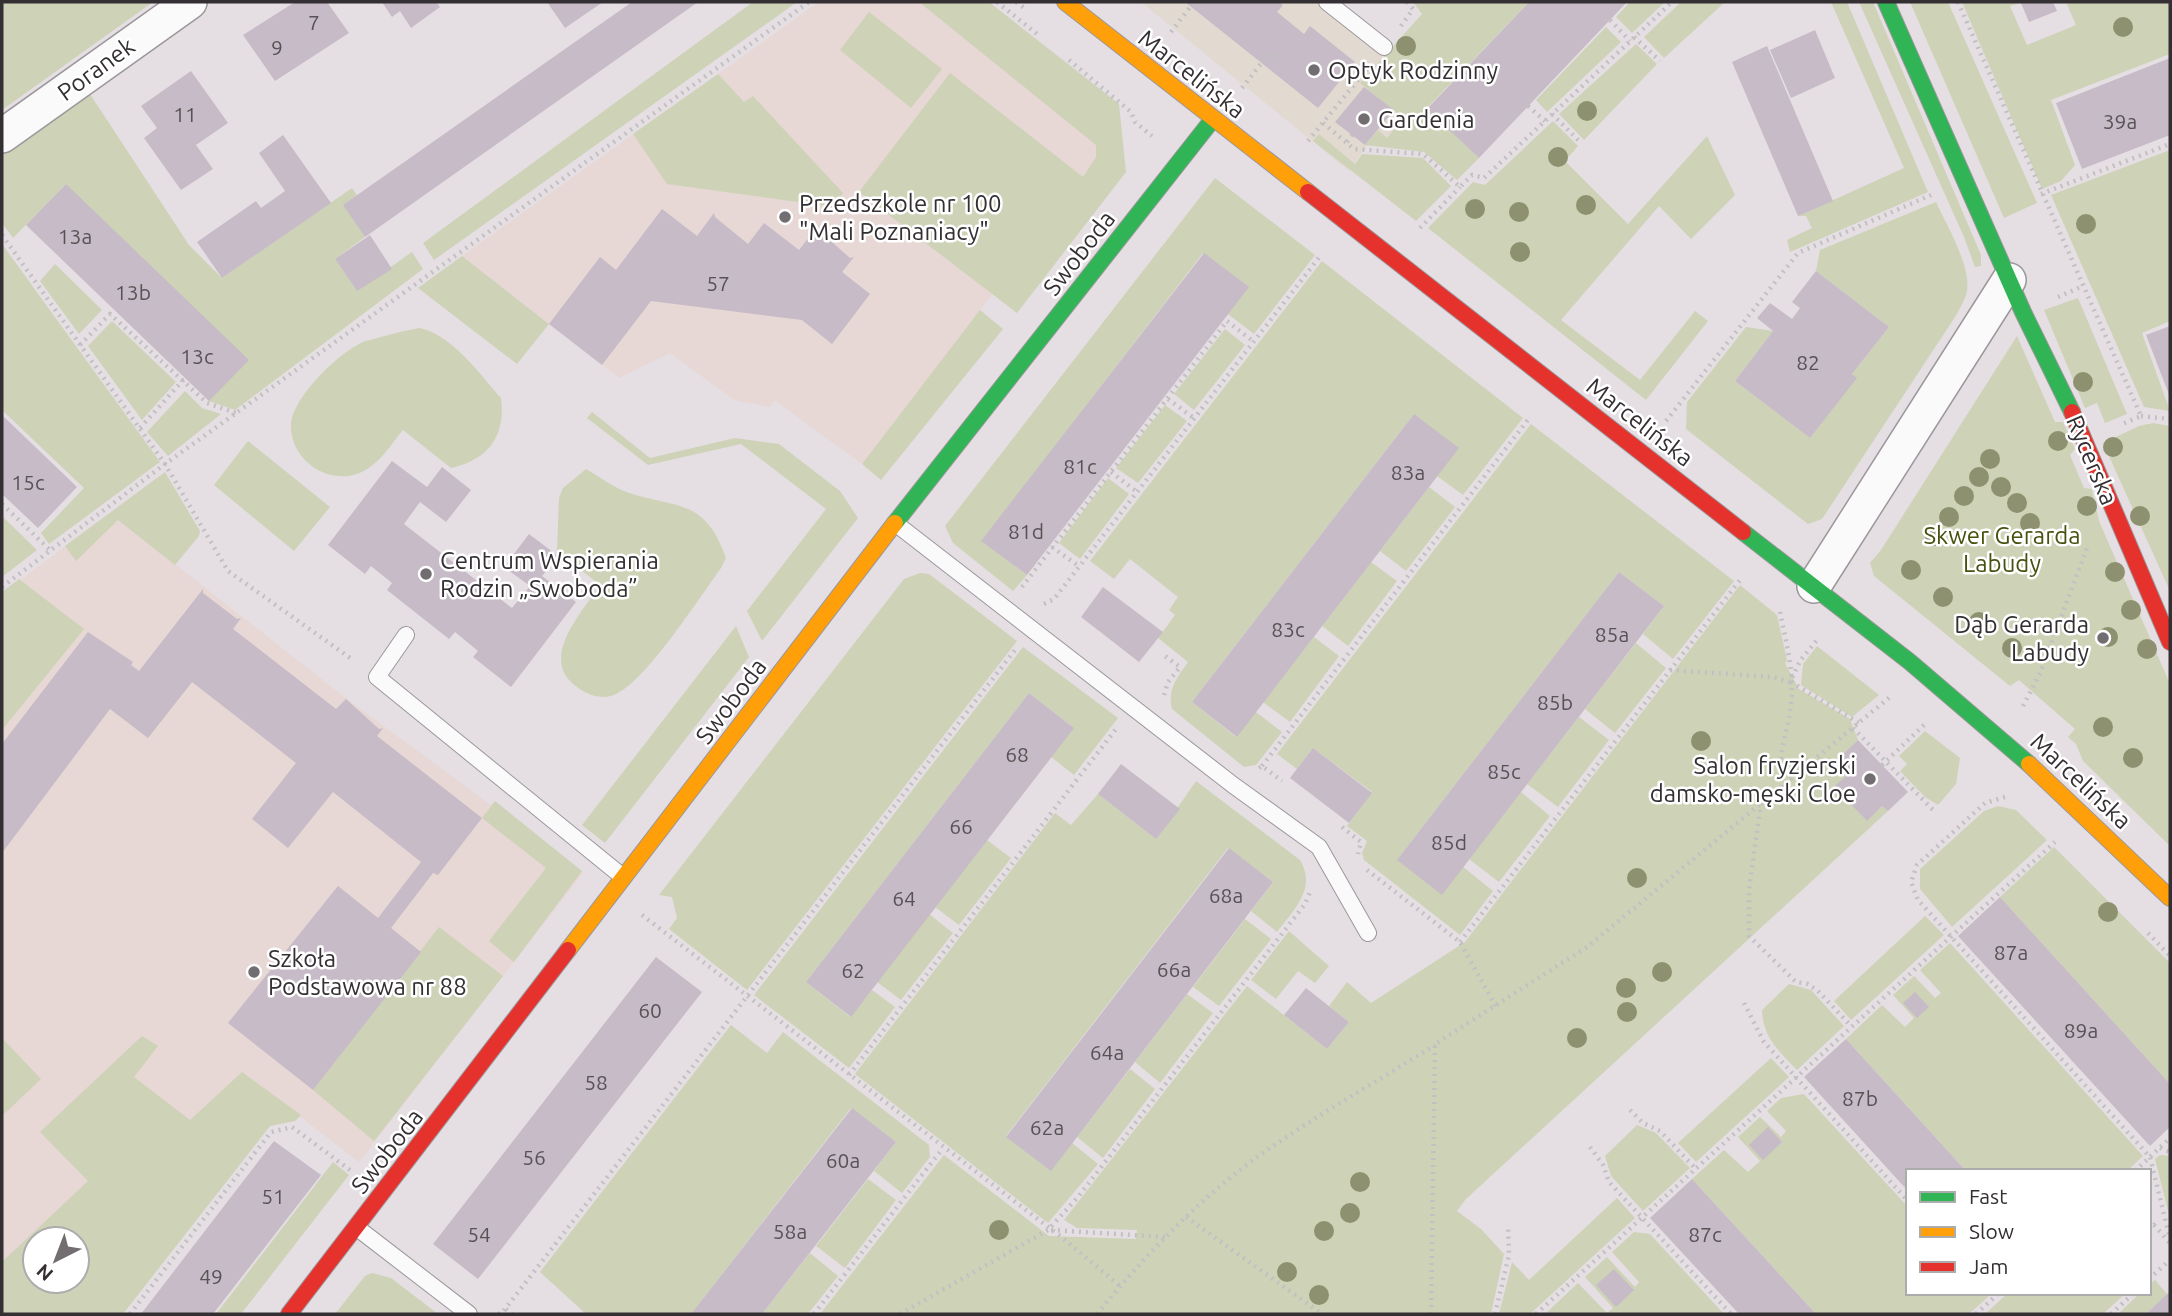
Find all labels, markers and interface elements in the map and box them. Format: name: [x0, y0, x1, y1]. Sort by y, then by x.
house number: 7: [308, 10, 320, 34]
street label: Marcelińska: [1134, 24, 1250, 124]
street label: Poranek: [52, 32, 140, 106]
house number: 9: [271, 35, 283, 59]
place label: Optyk Rodzinny: [1328, 57, 1498, 84]
marker: Optyk Rodzinny: [1306, 62, 1322, 78]
house number: 11: [173, 102, 197, 126]
place label: Gardenia: [1378, 106, 1474, 133]
house number: 39a: [2103, 109, 2137, 133]
marker: Gardenia: [1356, 111, 1372, 127]
place label: Przedszkole nr 100 "Mali Poznaniacy": [799, 190, 1002, 245]
street label: Swoboda: [1038, 205, 1120, 301]
marker: Przedszkole nr 100 "Mali Poznaniacy": [777, 209, 793, 225]
house number: 13a: [58, 224, 92, 248]
house number: 57: [706, 271, 730, 295]
house number: 13b: [115, 280, 151, 304]
house number: 13c: [180, 344, 214, 368]
house number: 82: [1796, 350, 1820, 374]
street label: Marcelińska: [1582, 372, 1698, 472]
street label: Rycerska: [2061, 411, 2123, 509]
house number: 81c: [1063, 454, 1097, 478]
house number: 83a: [1391, 460, 1425, 484]
house number: 15c: [11, 470, 45, 494]
house number: 81d: [1008, 519, 1044, 543]
park label: Skwer Gerarda Labudy: [1923, 522, 2081, 577]
place label: Centrum Wspierania Rodzin „Swoboda”: [440, 547, 659, 602]
marker: Centrum Wspierania Rodzin „Swoboda”: [418, 566, 434, 582]
place label: Dąb Gerarda Labudy: [1954, 611, 2089, 666]
house number: 83c: [1271, 617, 1305, 641]
house number: 85a: [1595, 622, 1629, 646]
marker: Dąb Gerarda Labudy: [2095, 630, 2111, 646]
street label: Swoboda: [690, 653, 772, 749]
house number: 85b: [1537, 690, 1573, 714]
street label: Marcelińska: [2025, 728, 2137, 834]
house number: 68: [1005, 742, 1029, 766]
place label: Salon fryzjerski damsko-męski Cloe: [1650, 752, 1856, 807]
house number: 85c: [1487, 759, 1521, 783]
marker: Salon fryzjerski damsko-męski Cloe: [1862, 771, 1878, 787]
house number: 66: [949, 814, 973, 838]
house number: 85d: [1431, 830, 1467, 854]
house number: 68a: [1209, 883, 1243, 907]
house number: 64: [892, 886, 916, 910]
house number: 87a: [1994, 940, 2028, 964]
place label: Szkoła Podstawowa nr 88: [268, 945, 467, 1000]
house number: 66a: [1157, 957, 1191, 981]
house number: 62: [841, 958, 865, 982]
marker: Szkoła Podstawowa nr 88: [246, 964, 262, 980]
house number: 60: [638, 998, 662, 1022]
house number: 89a: [2064, 1018, 2098, 1042]
house number: 64a: [1090, 1040, 1124, 1064]
house number: 58: [584, 1070, 608, 1094]
house number: 87b: [1842, 1086, 1878, 1110]
street label: Swoboda: [346, 1103, 428, 1199]
house number: 62a: [1030, 1115, 1064, 1139]
house number: 56: [522, 1145, 546, 1169]
house number: 60a: [826, 1148, 860, 1172]
legend: [1906, 1169, 2151, 1295]
house number: 51: [261, 1184, 285, 1208]
text: Fast: [1969, 1184, 2007, 1208]
house number: 58a: [773, 1219, 807, 1243]
text: Slow: [1969, 1219, 2014, 1243]
house number: 54: [467, 1222, 491, 1246]
house number: 87c: [1688, 1222, 1722, 1246]
north arrow: [21, 1225, 91, 1295]
text: Jam: [1969, 1254, 2008, 1278]
text: N: [32, 1260, 57, 1286]
house number: 49: [199, 1264, 223, 1288]

